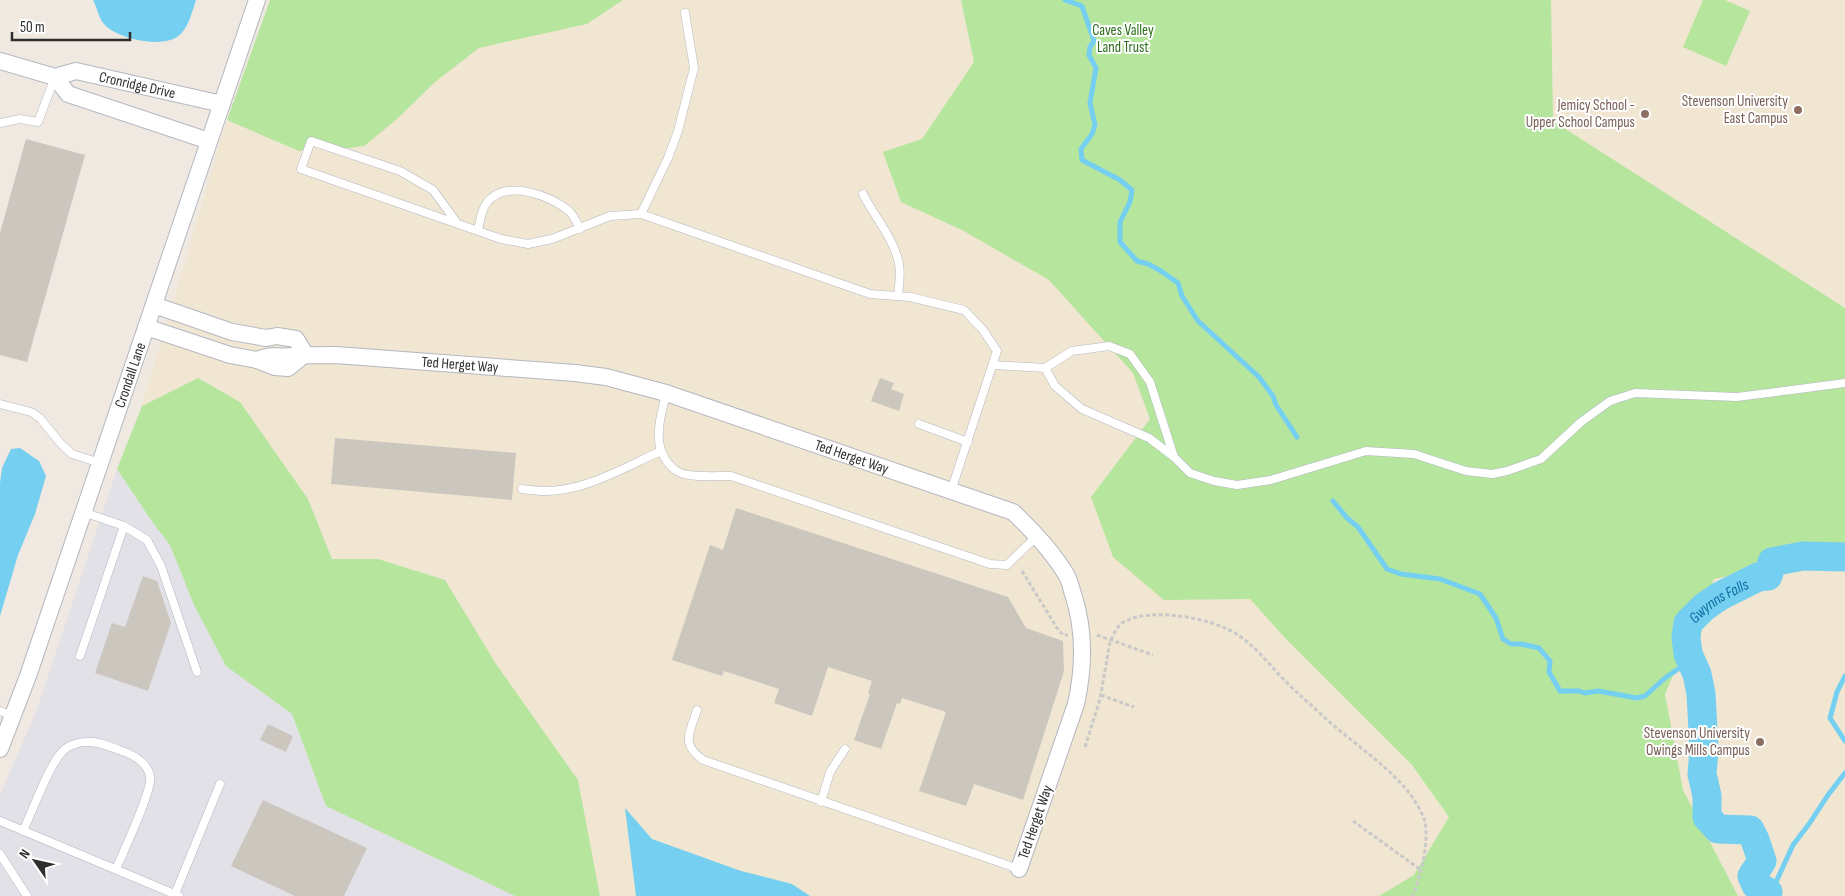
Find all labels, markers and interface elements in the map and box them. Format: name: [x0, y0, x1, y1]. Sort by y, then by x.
scale bar: [12, 10, 130, 42]
text: 50 m: [20, 18, 45, 37]
park label: Caves Valley Land Trust: [1092, 21, 1154, 57]
street label: Cronridge Drive: [97, 67, 177, 103]
place label: Stevenson University East Campus: [1682, 92, 1788, 128]
place label: Jemicy School - Upper School Campus: [1526, 96, 1635, 132]
marker: Stevenson University East Campus: [1792, 104, 1804, 116]
marker: Jemicy School - Upper School Campus: [1639, 108, 1651, 120]
street label: Crondall Lane: [111, 340, 150, 410]
street label: Ted Herget Way: [421, 352, 499, 377]
street label: Ted Herget Way: [812, 436, 891, 479]
water label: Gwynns Falls: [1685, 575, 1752, 628]
place label: Stevenson University Owings Mills Campus: [1644, 724, 1750, 760]
marker: Stevenson University Owings Mills Campus: [1754, 736, 1766, 748]
street label: Ted Herget Way: [1014, 782, 1057, 862]
north arrow: [10, 836, 60, 886]
text: N: [15, 846, 34, 862]

